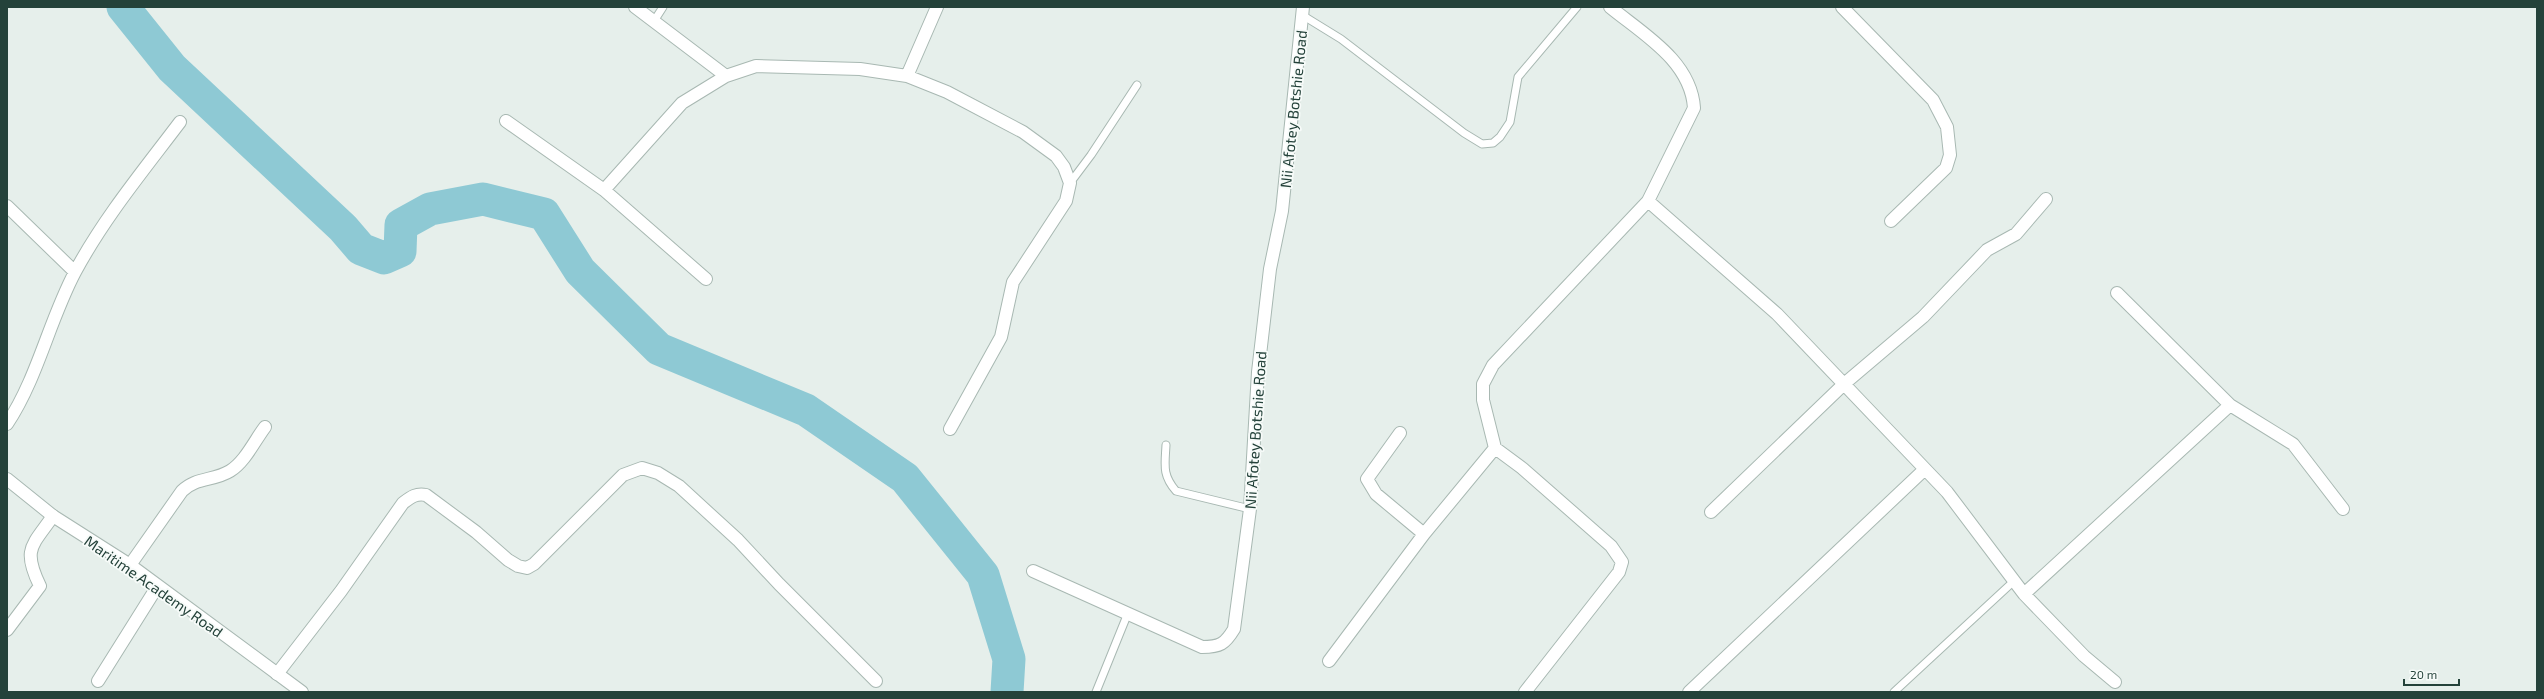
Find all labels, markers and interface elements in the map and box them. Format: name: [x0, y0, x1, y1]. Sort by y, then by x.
street label: Nii Afotey Botshie Road: [1276, 29, 1310, 189]
street label: Nii Afotey Botshie Road: [1240, 350, 1270, 510]
street label: Maritime Academy Road: [81, 531, 227, 641]
scale bar: [2404, 661, 2459, 687]
text: 20 m: [2410, 667, 2437, 681]

